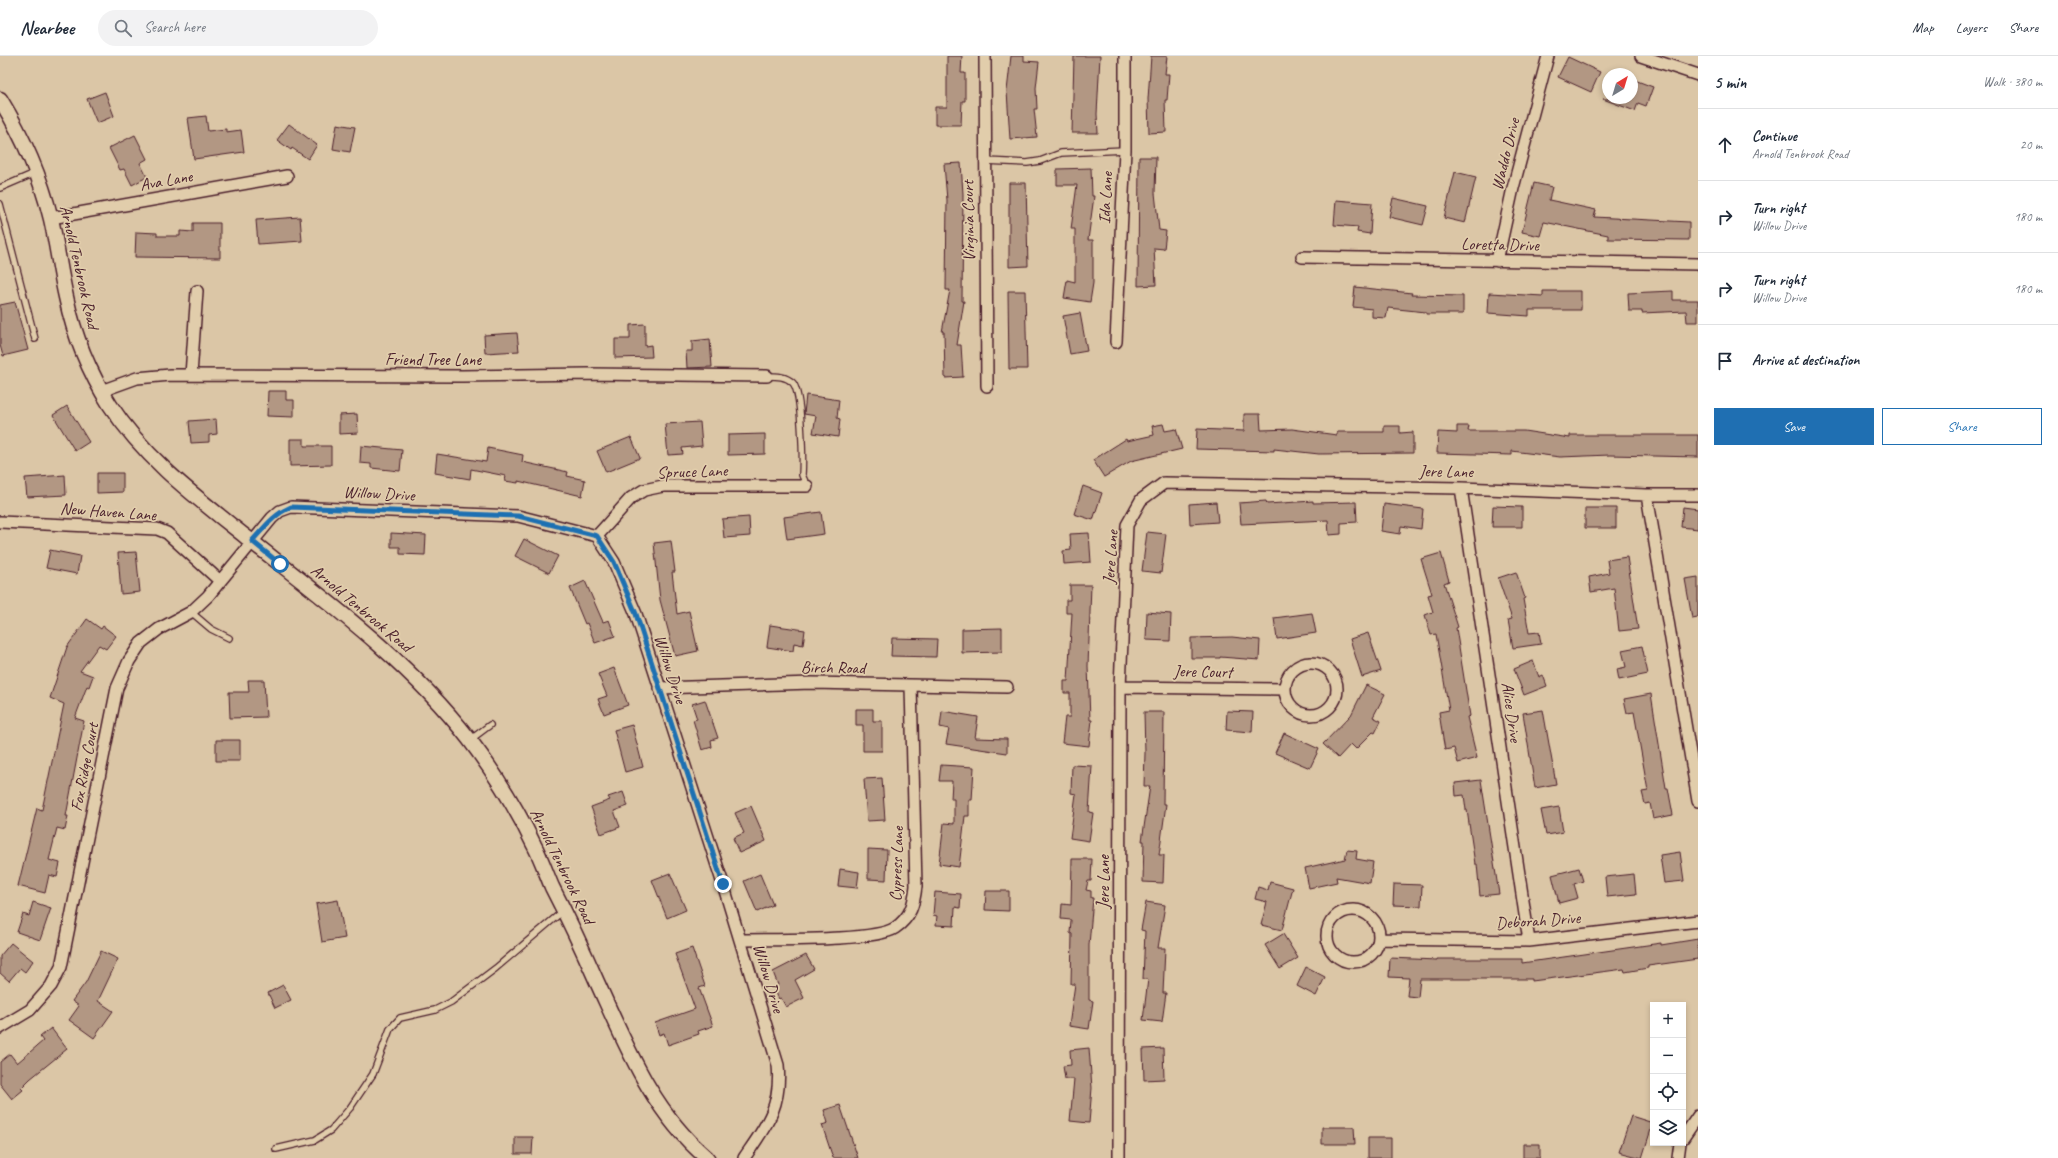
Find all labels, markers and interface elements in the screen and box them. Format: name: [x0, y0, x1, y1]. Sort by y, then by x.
search box: [98, 10, 378, 46]
text: Nearbee: [20, 16, 74, 40]
icon: search: [112, 17, 134, 39]
text: Search here: [144, 18, 205, 37]
text: Map: [1912, 19, 1934, 36]
text: Layers: [1956, 19, 1987, 36]
text: Share: [2009, 19, 2038, 36]
north arrow: [1602, 68, 1638, 104]
text: 5 min: [1714, 72, 1746, 93]
text: Walk · 380 m: [1983, 74, 2042, 90]
street label: Waddo Drive: [1486, 115, 1525, 192]
text: Continue: [1752, 127, 1797, 146]
icon: ahead: [1714, 134, 1736, 156]
text: 20 m: [2020, 137, 2042, 153]
text: Arnold Tenbrook Road: [1752, 146, 1849, 162]
street label: Ava Lane: [138, 165, 195, 195]
street label: Ida Lane: [1094, 170, 1117, 225]
street label: Virginia Court: [957, 178, 980, 262]
text: Turn right: [1752, 199, 1805, 218]
street label: Arnold Tenbrook Road: [55, 203, 104, 333]
icon: right: [1714, 206, 1736, 228]
text: 180 m: [2014, 209, 2042, 225]
text: Willow Drive: [1752, 218, 1806, 234]
street label: Loretta Drive: [1461, 233, 1541, 256]
text: Turn right: [1752, 271, 1805, 290]
icon: right: [1714, 278, 1736, 300]
text: 180 m: [2014, 281, 2042, 297]
text: Willow Drive: [1752, 290, 1806, 306]
street label: Friend Tree Lane: [385, 349, 482, 370]
icon: arrive: [1714, 350, 1736, 372]
text: Arrive at destination: [1752, 351, 1859, 370]
button: Save: [1714, 408, 1874, 445]
button: Share: [1882, 408, 2042, 445]
street label: Spruce Lane: [656, 460, 729, 483]
street label: Jere Lane: [1418, 461, 1474, 482]
street label: Willow Drive: [343, 481, 416, 506]
street label: New Haven Lane: [59, 498, 158, 525]
street label: Jere Lane: [1098, 528, 1123, 586]
route start: [271, 555, 289, 573]
street label: Arnold Tenbrook Road: [307, 560, 419, 658]
street label: Willow Drive: [650, 632, 692, 708]
street label: Birch Road: [801, 656, 868, 679]
street label: Jere Court: [1173, 660, 1235, 683]
street label: Alice Drive: [1497, 681, 1526, 745]
street label: Fox Ridge Court: [66, 719, 104, 813]
street label: Arnold Tenbrook Road: [525, 805, 601, 930]
street label: Cypress Lane: [885, 825, 908, 902]
street label: Jere Lane: [1093, 854, 1114, 910]
route end: [714, 875, 732, 893]
street label: Deborah Drive: [1495, 907, 1582, 934]
street label: Willow Drive: [748, 941, 789, 1017]
map controls: [1650, 1002, 1686, 1146]
button: +: [1650, 1002, 1686, 1038]
button: −: [1650, 1038, 1686, 1074]
button: locate: [1650, 1074, 1686, 1110]
button: layers: [1650, 1110, 1686, 1146]

